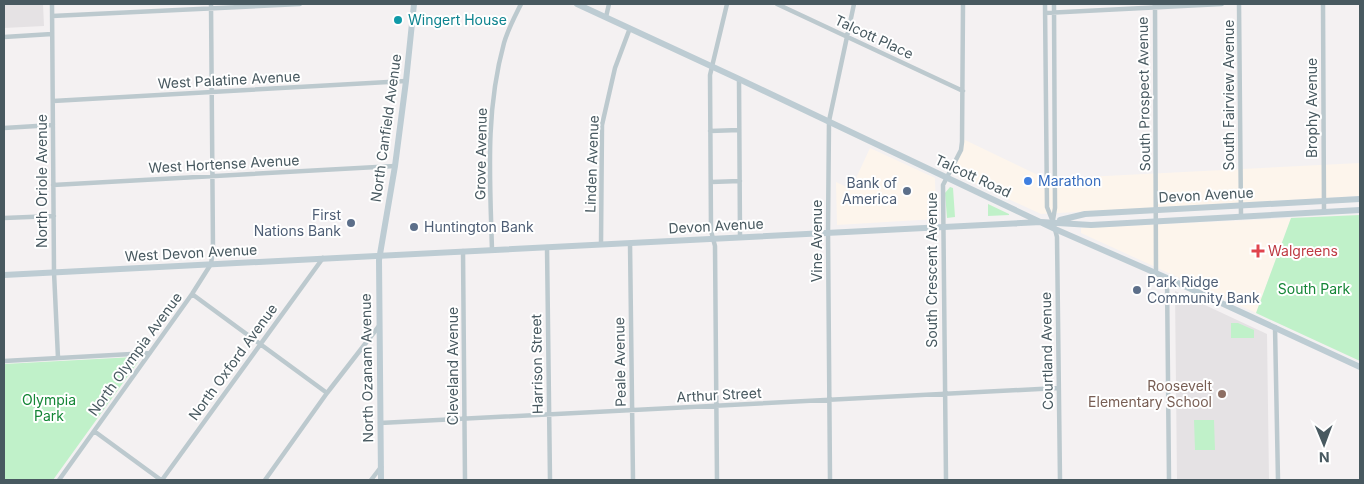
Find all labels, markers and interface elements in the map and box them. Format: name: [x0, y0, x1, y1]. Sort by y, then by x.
place label: Wingert House: [408, 11, 507, 28]
street label: Talcott Place: [832, 11, 916, 62]
marker: Wingert House: [392, 14, 404, 26]
street label: South Prospect Avenue: [1134, 17, 1153, 171]
street label: South Fairview Avenue: [1220, 20, 1237, 170]
street label: North Canfield Avenue: [367, 53, 404, 203]
street label: Brophy Avenue: [1303, 58, 1320, 158]
street label: West Palatine Avenue: [157, 67, 301, 92]
street label: Grove Avenue: [471, 108, 490, 200]
street label: North Oriole Avenue: [33, 114, 50, 248]
street label: Linden Avenue: [581, 115, 602, 213]
street label: Talcott Road: [932, 150, 1014, 201]
street label: West Hortense Avenue: [148, 151, 300, 176]
place label: Marathon: [1038, 172, 1101, 189]
place label: Bank of America: [842, 174, 897, 207]
marker: Marathon: [1022, 175, 1034, 187]
street label: Devon Avenue: [1158, 184, 1254, 205]
marker: Bank of America: [901, 185, 913, 197]
street label: South Crescent Avenue: [923, 192, 940, 348]
street label: Vine Avenue: [808, 200, 825, 282]
place label: First Nations Bank: [254, 206, 341, 239]
street label: Devon Avenue: [668, 215, 764, 236]
marker: First Nations Bank: [345, 217, 357, 229]
place label: Huntington Bank: [424, 218, 534, 235]
marker: Huntington Bank: [408, 221, 420, 233]
street label: West Devon Avenue: [124, 241, 258, 264]
place label: Walgreens: [1268, 242, 1338, 259]
marker: Walgreens: [1252, 245, 1264, 257]
place label: Park Ridge Community Bank: [1147, 273, 1260, 306]
park label: South Park: [1278, 280, 1351, 297]
marker: Park Ridge Community Bank: [1131, 284, 1143, 296]
street label: North Olympia Avenue: [84, 289, 185, 419]
street label: Courtland Avenue: [1037, 292, 1056, 410]
street label: North Ozanam Avenue: [357, 293, 376, 443]
street label: North Oxford Avenue: [185, 300, 281, 423]
street label: Cleveland Avenue: [444, 307, 461, 425]
street label: Harrison Street: [527, 313, 546, 414]
street label: Peale Avenue: [610, 317, 629, 407]
place label: Roosevelt Elementary School: [1088, 377, 1212, 410]
street label: Arthur Street: [676, 384, 762, 405]
marker: Roosevelt Elementary School: [1216, 388, 1228, 400]
park label: Olympia Park: [22, 391, 76, 424]
north arrow: [1299, 419, 1349, 469]
text: N: [1319, 449, 1330, 466]

